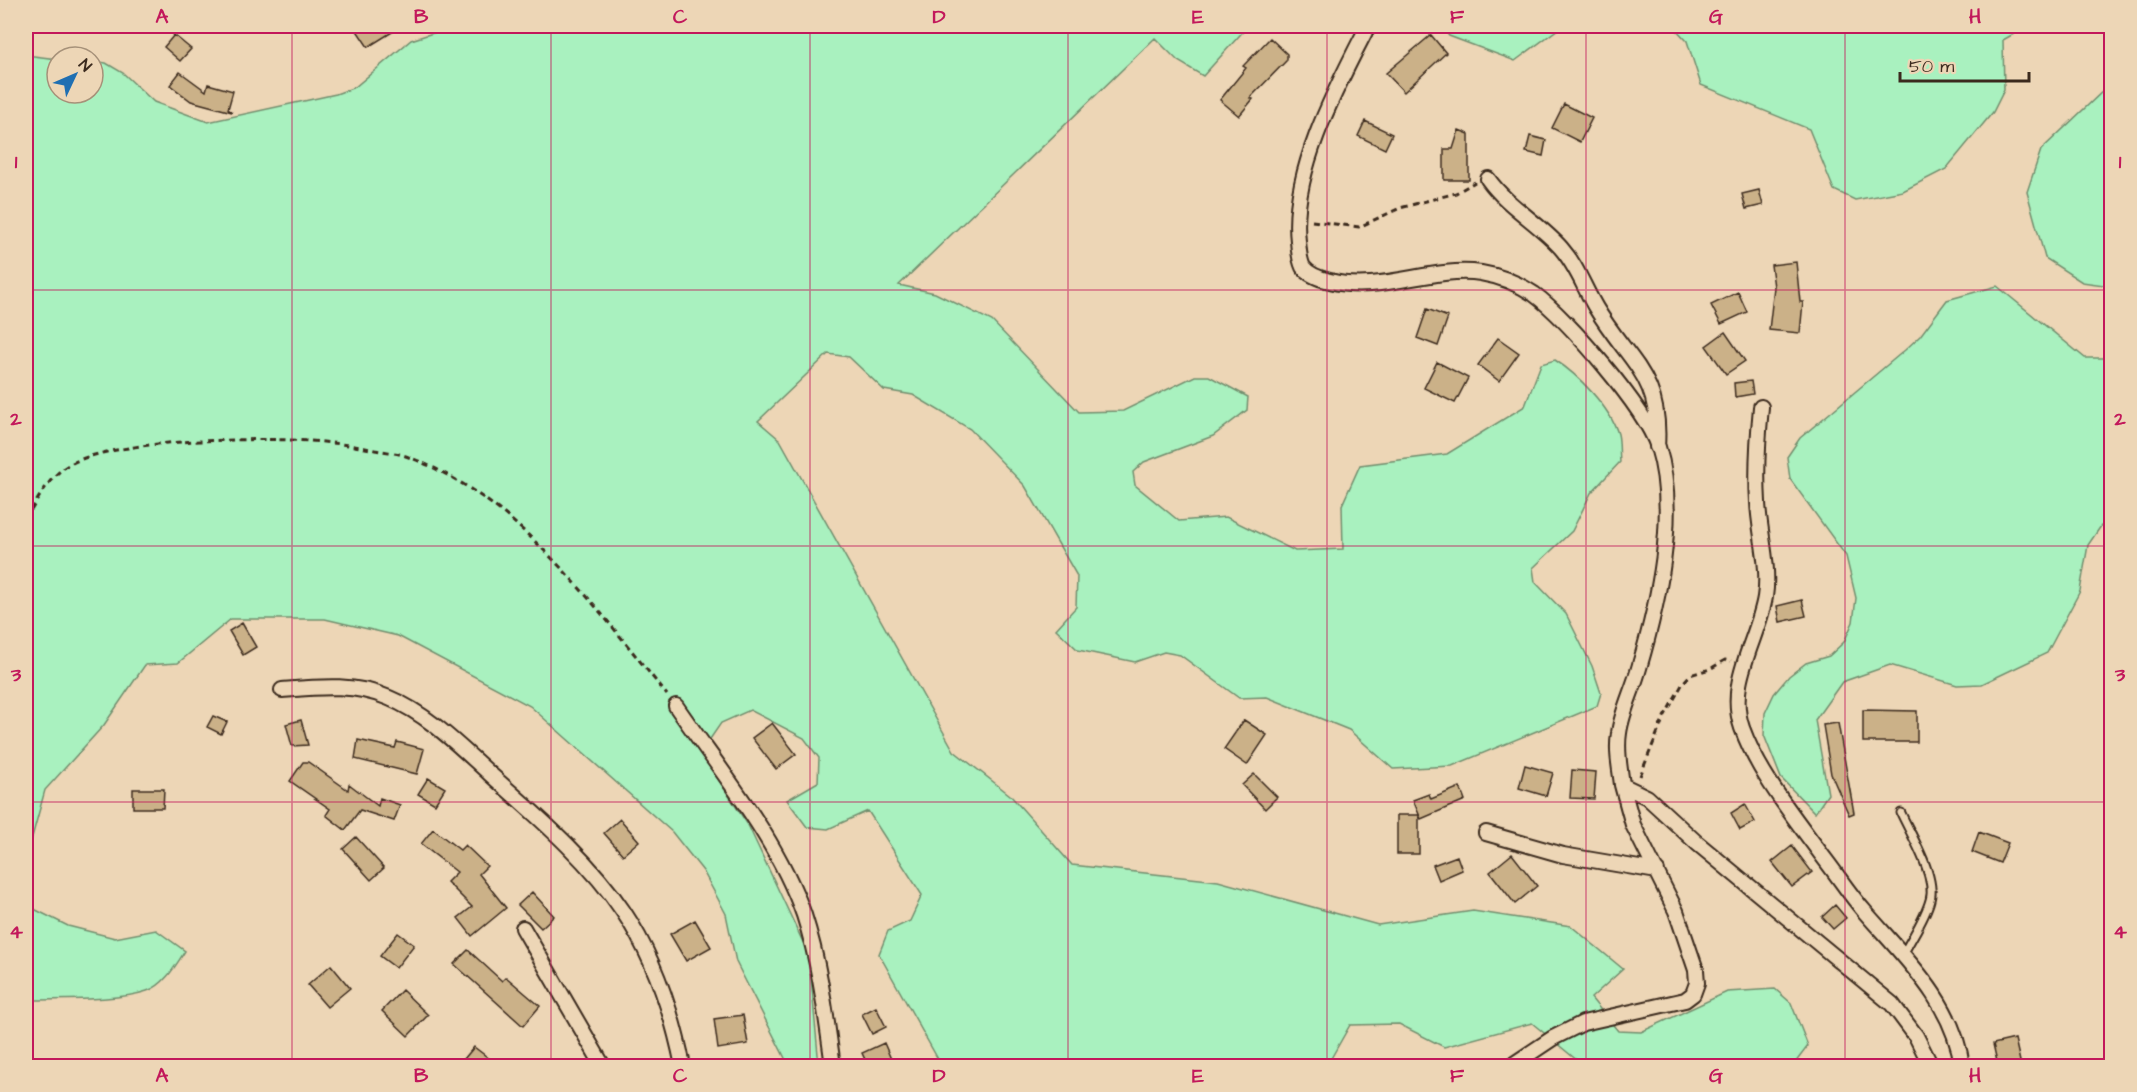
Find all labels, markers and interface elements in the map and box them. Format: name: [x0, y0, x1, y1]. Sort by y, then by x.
text: A: [156, 3, 169, 31]
text: B: [414, 3, 429, 31]
text: C: [673, 3, 688, 31]
text: D: [933, 3, 946, 31]
text: E: [1192, 3, 1204, 31]
text: F: [1450, 3, 1465, 31]
text: G: [1709, 3, 1723, 31]
text: H: [1969, 3, 1981, 31]
north arrow: [45, 45, 105, 105]
scale bar: [1900, 45, 2029, 83]
text: N: [74, 54, 96, 77]
text: 50 m: [1909, 54, 1954, 79]
text: 1: [15, 148, 18, 176]
text: 1: [2119, 148, 2122, 176]
text: 2: [9, 405, 22, 433]
text: 2: [2113, 405, 2126, 433]
text: 3: [10, 661, 22, 689]
text: 3: [2114, 661, 2126, 689]
text: 4: [9, 918, 23, 946]
text: 4: [2113, 918, 2127, 946]
text: A: [156, 1062, 169, 1090]
text: B: [414, 1062, 429, 1090]
text: C: [673, 1062, 688, 1090]
text: D: [933, 1062, 946, 1090]
text: E: [1192, 1062, 1204, 1090]
text: F: [1450, 1062, 1465, 1090]
text: G: [1709, 1062, 1723, 1090]
text: H: [1969, 1062, 1981, 1090]

